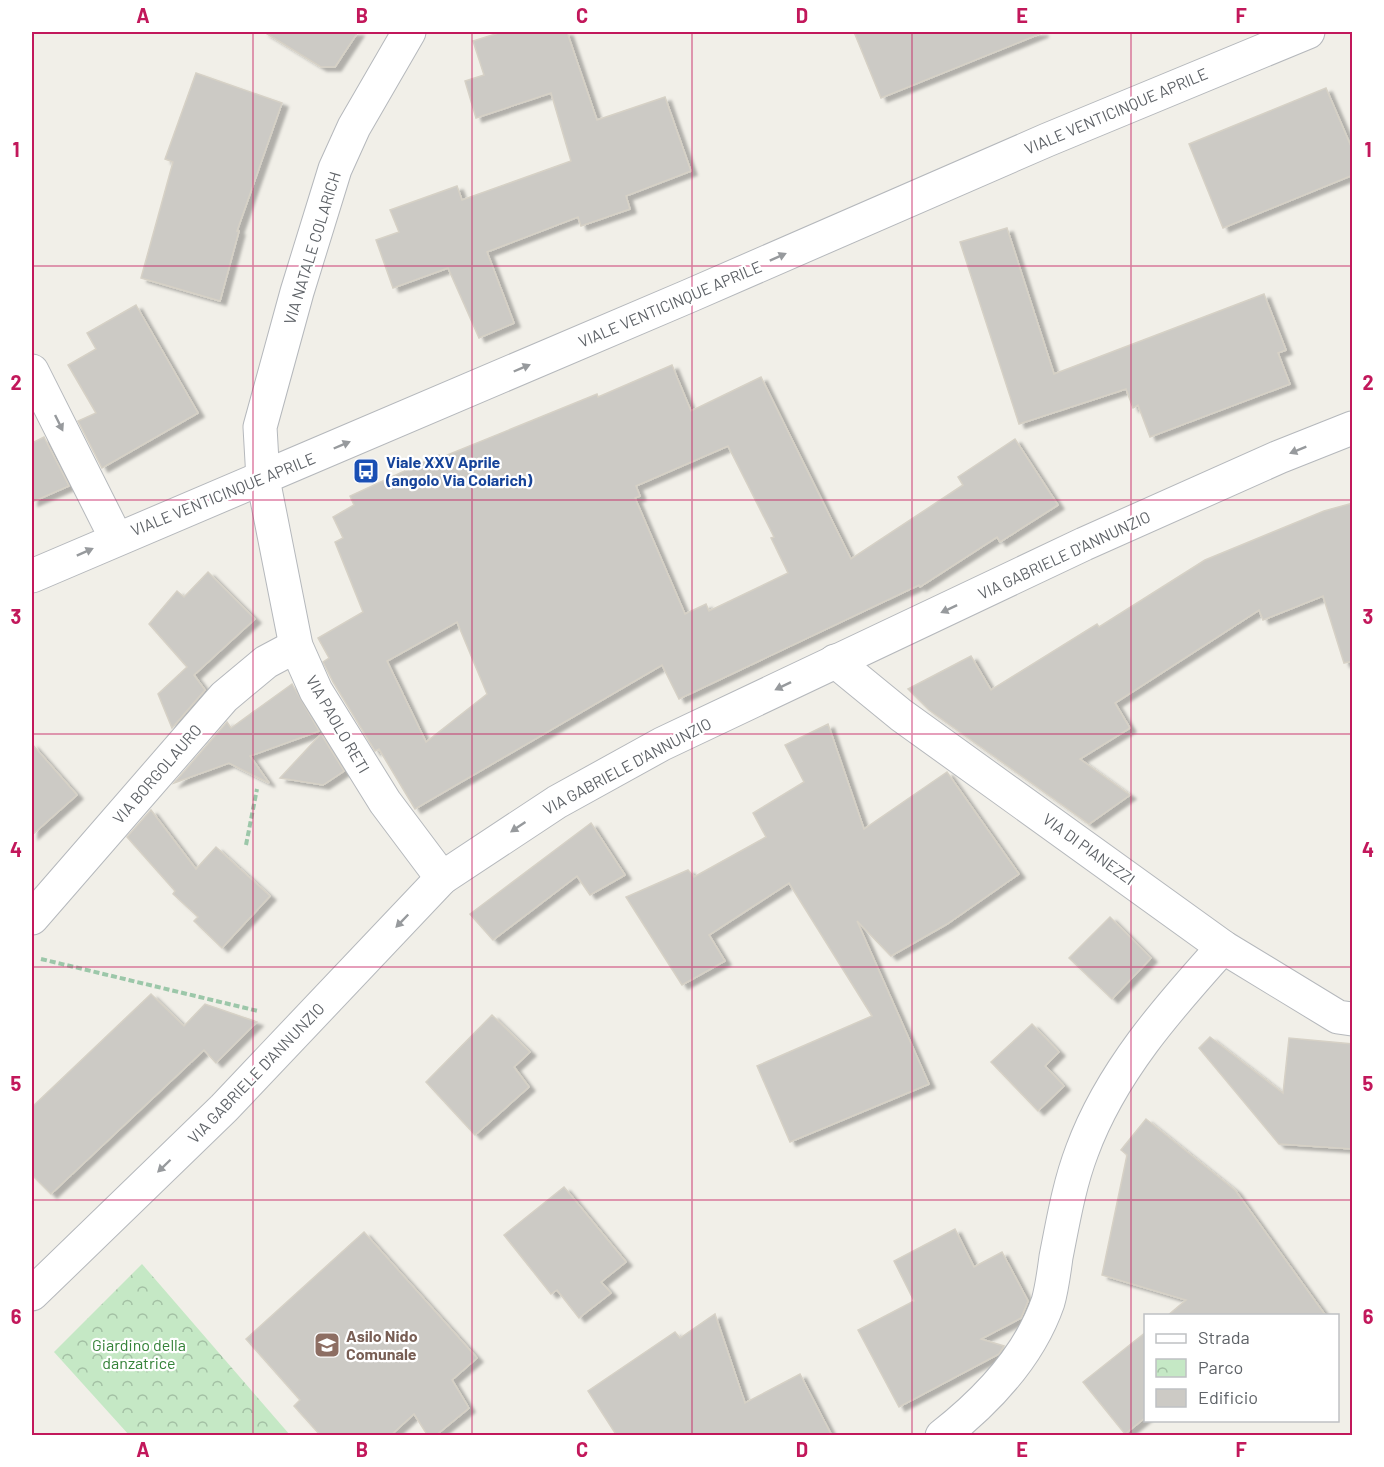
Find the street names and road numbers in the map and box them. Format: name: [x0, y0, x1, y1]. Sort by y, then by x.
street label: VIALE VENTICINQUE APRILE: [1021, 63, 1210, 158]
street label: VIA NATALE COLARICH: [279, 169, 344, 327]
street label: VIALE VENTICINQUE APRILE: [575, 256, 764, 351]
street label: VIALE VENTICINQUE APRILE: [128, 448, 318, 539]
street label: VIA GABRIELE D'ANNUNZIO: [975, 506, 1153, 603]
street label: VIA PAOLO RETI: [303, 671, 374, 776]
street label: VIA GABRIELE D'ANNUNZIO: [539, 713, 714, 818]
street label: VIA BORGOLAURO: [108, 720, 205, 827]
street label: VIA DI PIANEZZI: [1040, 809, 1139, 888]
street label: VIA GABRIELE D'ANNUNZIO: [184, 998, 328, 1147]

